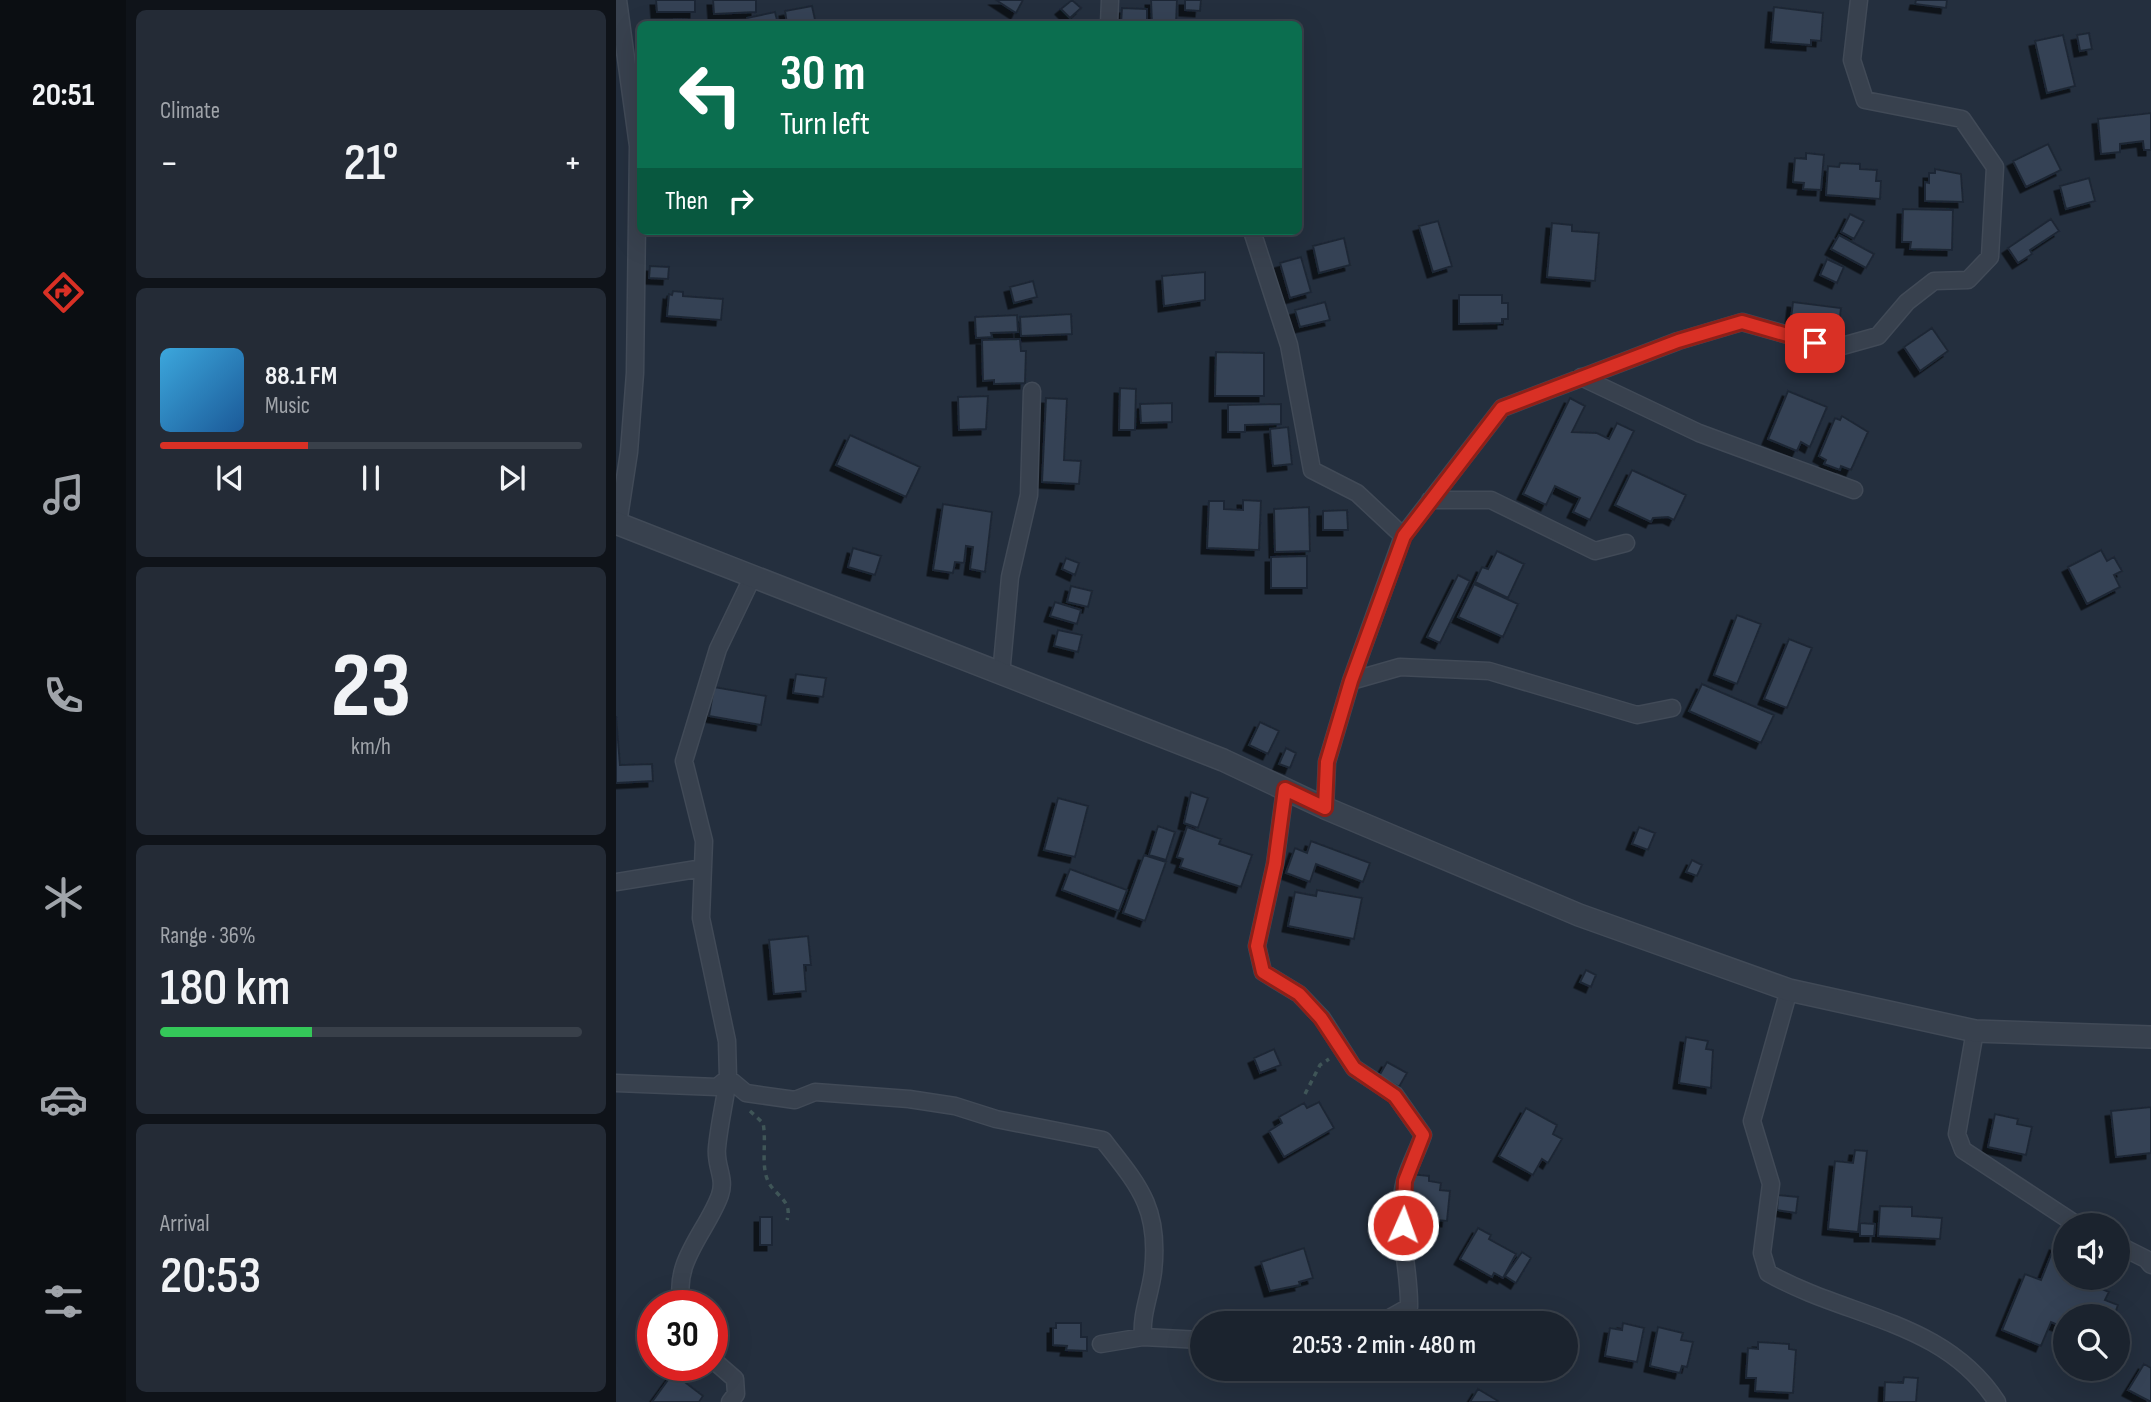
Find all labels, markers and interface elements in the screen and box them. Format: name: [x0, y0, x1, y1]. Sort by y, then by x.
text: 30 m: [780, 45, 865, 104]
icon: left: [665, 49, 756, 140]
text: 20:51: [32, 76, 94, 115]
text: Climate: [160, 97, 220, 125]
text: Turn left: [780, 105, 870, 144]
text: 21°: [344, 132, 398, 195]
text: −: [160, 141, 179, 186]
text: +: [563, 141, 582, 186]
icon: right: [722, 182, 760, 220]
text: Then: [665, 186, 708, 217]
icon: directions: [39, 268, 88, 317]
pin: [1785, 313, 1845, 373]
icon: arrive: [1796, 324, 1834, 362]
text: 88.1 FM: [265, 361, 337, 392]
text: Music: [265, 392, 310, 420]
icon: previous: [211, 459, 249, 497]
icon: pause: [352, 459, 390, 497]
icon: next: [493, 459, 531, 497]
icon: music: [39, 470, 88, 519]
text: 23: [331, 633, 411, 742]
icon: phone: [39, 671, 88, 720]
text: km/h: [351, 733, 391, 761]
icon: climate: [39, 873, 88, 922]
text: Range · 36%: [160, 922, 256, 950]
text: 180 km: [160, 957, 291, 1020]
icon: car: [39, 1075, 88, 1124]
position arrow: [1366, 1188, 1440, 1262]
text: Arrival: [160, 1210, 209, 1238]
map controls: [2053, 1213, 2130, 1381]
button: sound: [2053, 1213, 2130, 1290]
text: 20:53: [160, 1245, 261, 1308]
icon: filters: [39, 1277, 88, 1326]
speed limit sign: 30: [637, 1290, 728, 1381]
button: search: [2053, 1304, 2130, 1381]
text: 20:53 · 2 min · 480 m: [1292, 1330, 1476, 1361]

